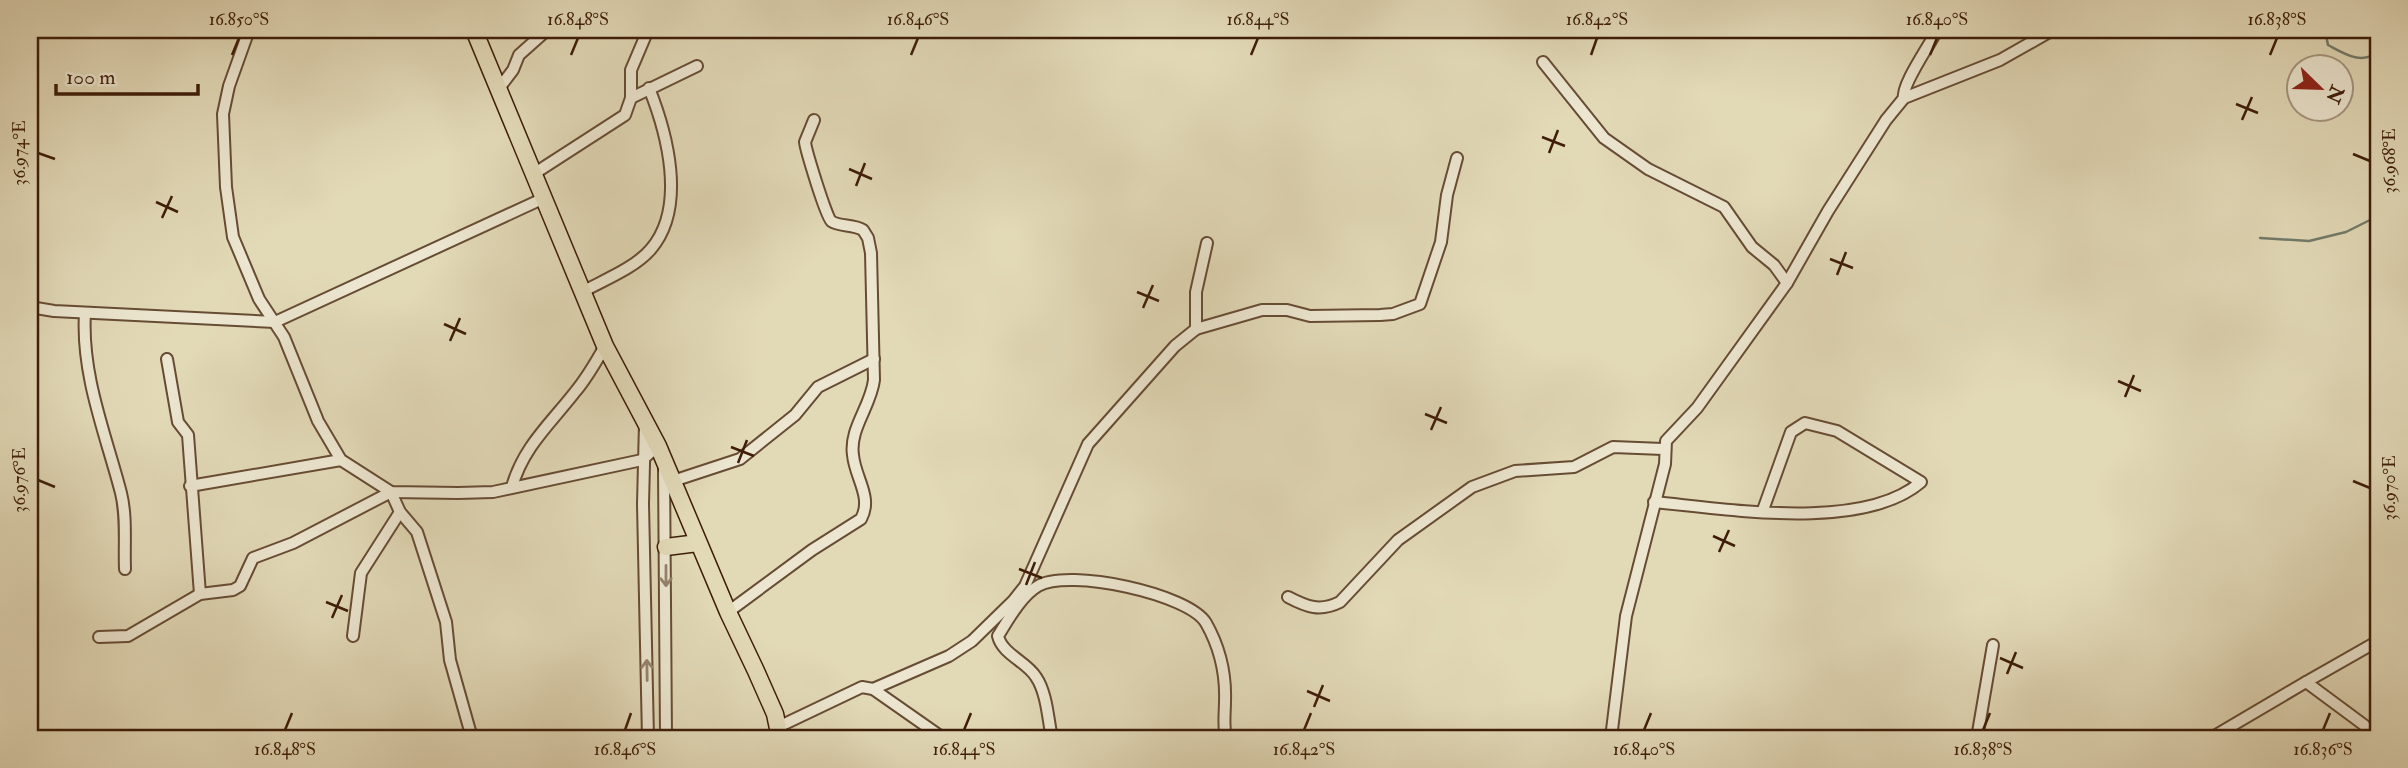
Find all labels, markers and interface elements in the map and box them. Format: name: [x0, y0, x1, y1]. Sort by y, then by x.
text: 16.850°S: [209, 8, 269, 31]
text: 16.848°S: [547, 8, 609, 31]
text: 16.846°S: [887, 8, 949, 31]
text: 16.844°S: [1226, 8, 1290, 31]
text: 16.842°S: [1566, 8, 1628, 31]
text: 16.840°S: [1906, 8, 1968, 31]
text: 16.838°S: [2247, 8, 2307, 31]
scale bar: [56, 52, 198, 96]
north arrow: [2286, 52, 2356, 122]
text: 100 m: [66, 64, 116, 91]
text: N: [2320, 81, 2349, 108]
text: 36.974°E: [8, 120, 31, 186]
text: 36.968°E: [2378, 128, 2401, 194]
text: 36.976°E: [8, 447, 31, 513]
text: 36.970°E: [2378, 455, 2401, 521]
one-way arrow: [659, 564, 673, 587]
one-way arrow: [641, 659, 654, 682]
text: 16.848°S: [254, 738, 316, 761]
text: 16.846°S: [594, 738, 656, 761]
text: 16.844°S: [932, 738, 996, 761]
text: 16.842°S: [1273, 738, 1335, 761]
text: 16.840°S: [1613, 738, 1675, 761]
text: 16.838°S: [1953, 738, 2013, 761]
text: 16.836°S: [2293, 738, 2353, 761]

